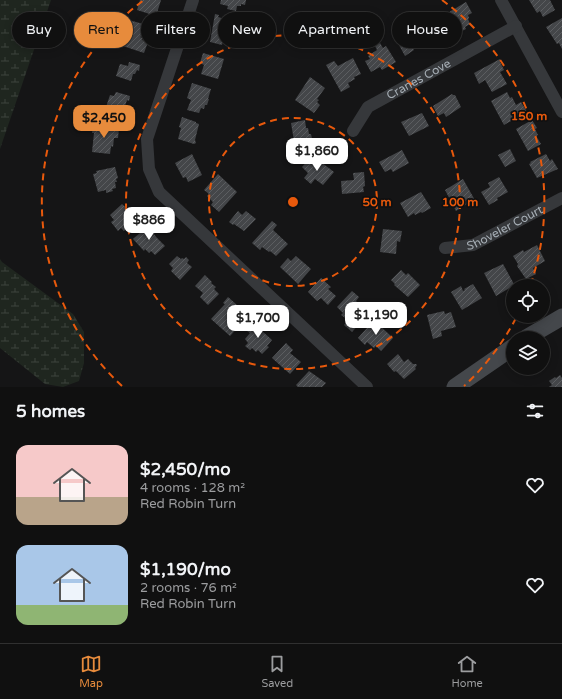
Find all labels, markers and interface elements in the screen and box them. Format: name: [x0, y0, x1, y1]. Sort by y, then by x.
chip: Buy: [12, 12, 66, 48]
chip: Rent: [74, 12, 133, 48]
chip: Filters: [141, 12, 210, 48]
chip: New: [218, 12, 276, 48]
chip: Apartment: [284, 12, 384, 48]
chip: House: [392, 12, 462, 48]
street label: Cranes Cove: [384, 56, 453, 103]
pin: $2,450: [71, 105, 137, 139]
text: 150 m: [511, 109, 547, 123]
text: $2,450: [82, 110, 126, 126]
pin: $1,860: [284, 138, 350, 172]
text: $1,860: [295, 143, 339, 159]
centre of rings: [286, 195, 300, 209]
text: 50 m: [362, 195, 392, 209]
text: 100 m: [442, 195, 478, 209]
street label: Shoveler Court: [466, 202, 546, 253]
pin: $886: [125, 207, 173, 241]
text: $886: [133, 212, 165, 228]
map controls: [506, 279, 550, 375]
button: locate: [506, 279, 550, 323]
pin: $1,190: [343, 302, 409, 336]
pin: $1,700: [225, 305, 291, 339]
text: $1,190: [354, 307, 398, 323]
text: $1,700: [236, 310, 280, 326]
button: layers: [506, 331, 550, 375]
icon: filters: [524, 400, 546, 422]
text: 5 homes: [16, 401, 85, 422]
text: $2,450/mo: [140, 459, 230, 480]
icon: home: [48, 461, 96, 509]
icon: heart: [524, 474, 546, 496]
text: 4 rooms · 128 m²: [140, 480, 245, 496]
text: Red Robin Turn: [140, 496, 236, 512]
text: $1,190/mo: [140, 559, 231, 580]
icon: home: [48, 561, 96, 609]
icon: heart: [524, 574, 546, 596]
text: 2 rooms · 76 m²: [140, 580, 237, 596]
text: Red Robin Turn: [140, 596, 236, 612]
tab: Map: [79, 653, 103, 690]
tab: Saved: [261, 653, 293, 690]
tab: Home: [452, 653, 483, 690]

